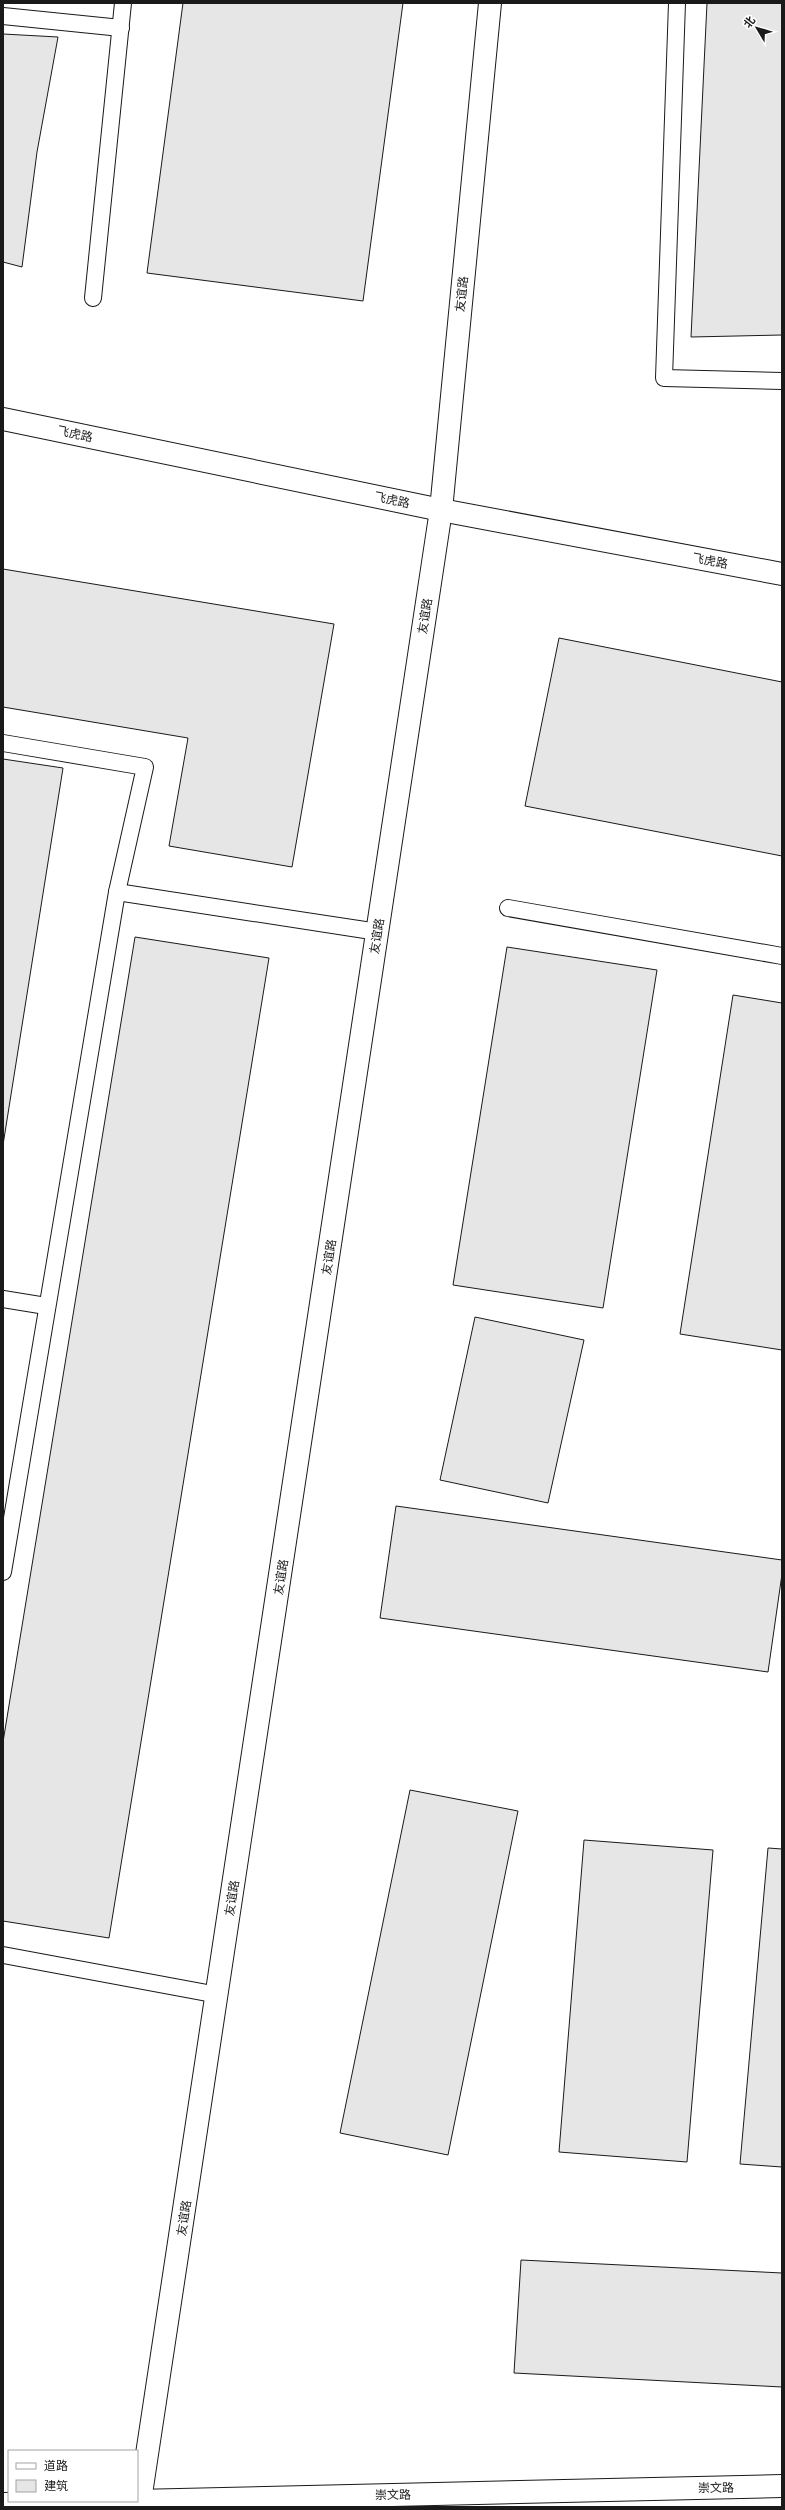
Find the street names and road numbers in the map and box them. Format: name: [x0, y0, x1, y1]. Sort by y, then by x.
street label: 友谊路: [452, 275, 471, 313]
street label: 飞虎路: [56, 422, 94, 445]
street label: 飞虎路: [373, 488, 411, 511]
street label: 飞虎路: [691, 550, 729, 571]
street label: 友谊路: [414, 597, 435, 635]
street label: 友谊路: [366, 917, 387, 955]
street label: 友谊路: [318, 1238, 339, 1276]
street label: 友谊路: [270, 1558, 291, 1596]
street label: 友谊路: [221, 1879, 242, 1917]
street label: 友谊路: [173, 2199, 194, 2237]
street label: 崇文路: [698, 2480, 734, 2495]
street label: 崇文路: [375, 2487, 411, 2502]

